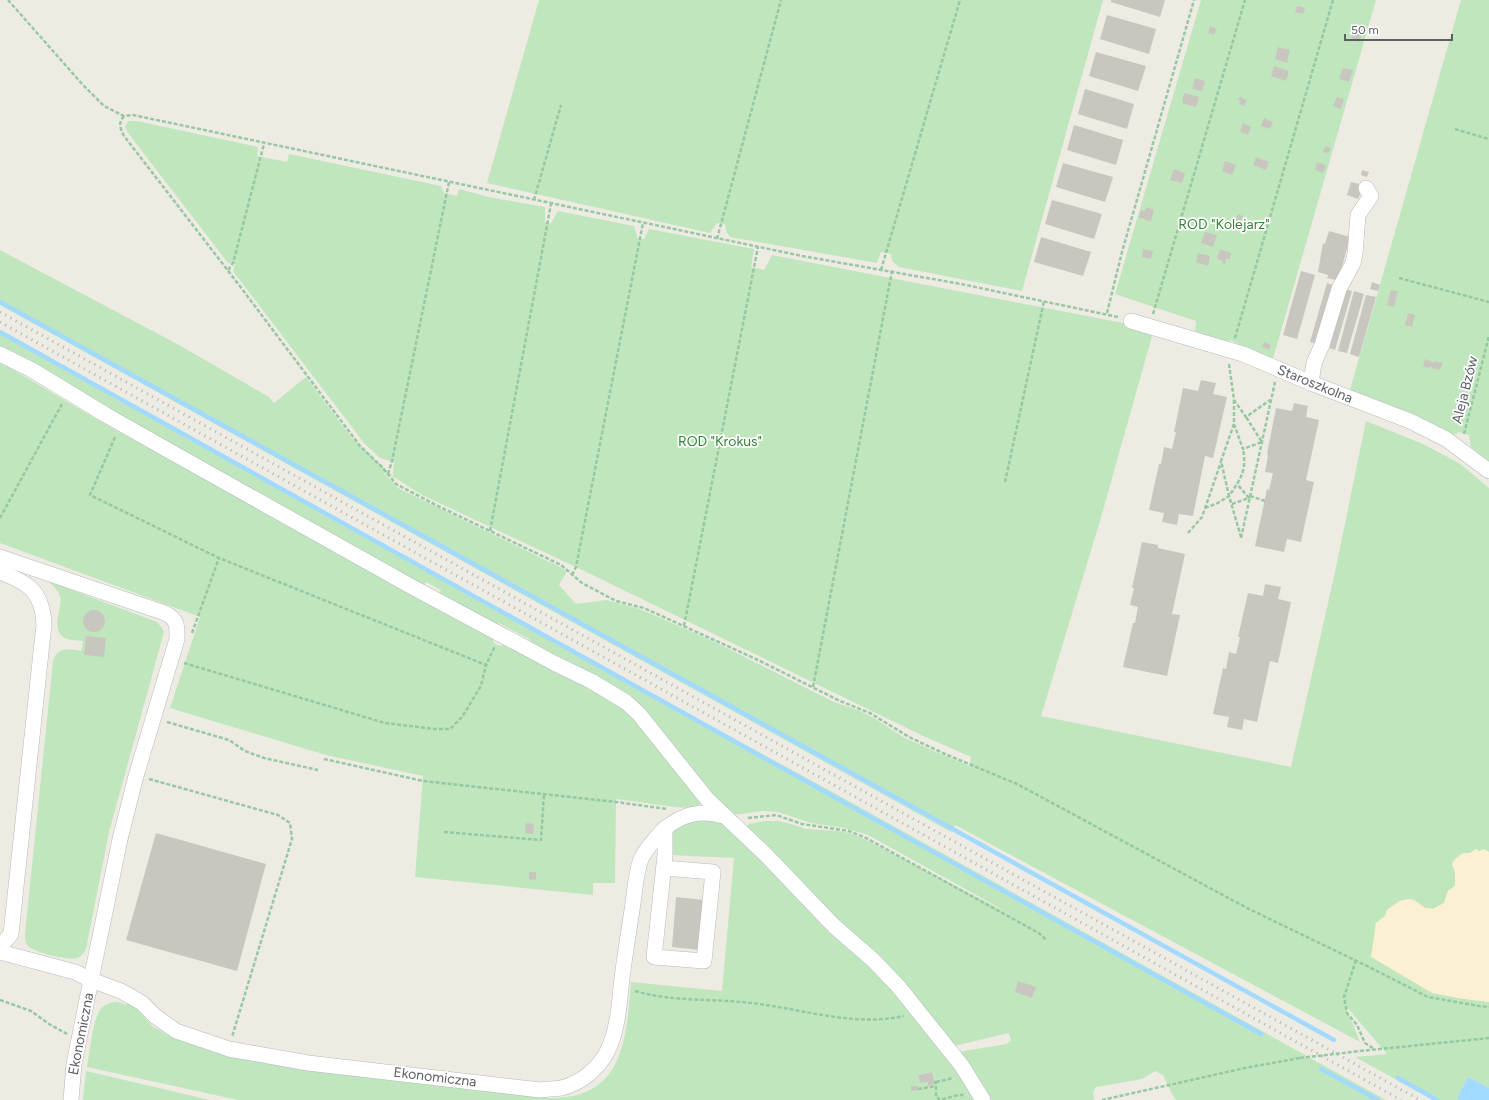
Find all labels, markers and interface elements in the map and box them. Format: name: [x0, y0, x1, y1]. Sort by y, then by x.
scale bar: [1345, 16, 1452, 42]
text: 50 m: [1351, 23, 1379, 37]
park label: ROD "Kolejarz": [1178, 216, 1270, 233]
street label: Aleja Bzów: [1448, 354, 1482, 425]
street label: Staroszkolna: [1275, 361, 1355, 407]
park label: ROD "Krokus": [678, 433, 762, 450]
street label: Ekonomiczna: [65, 991, 97, 1077]
street label: Ekonomiczna: [393, 1063, 477, 1091]

